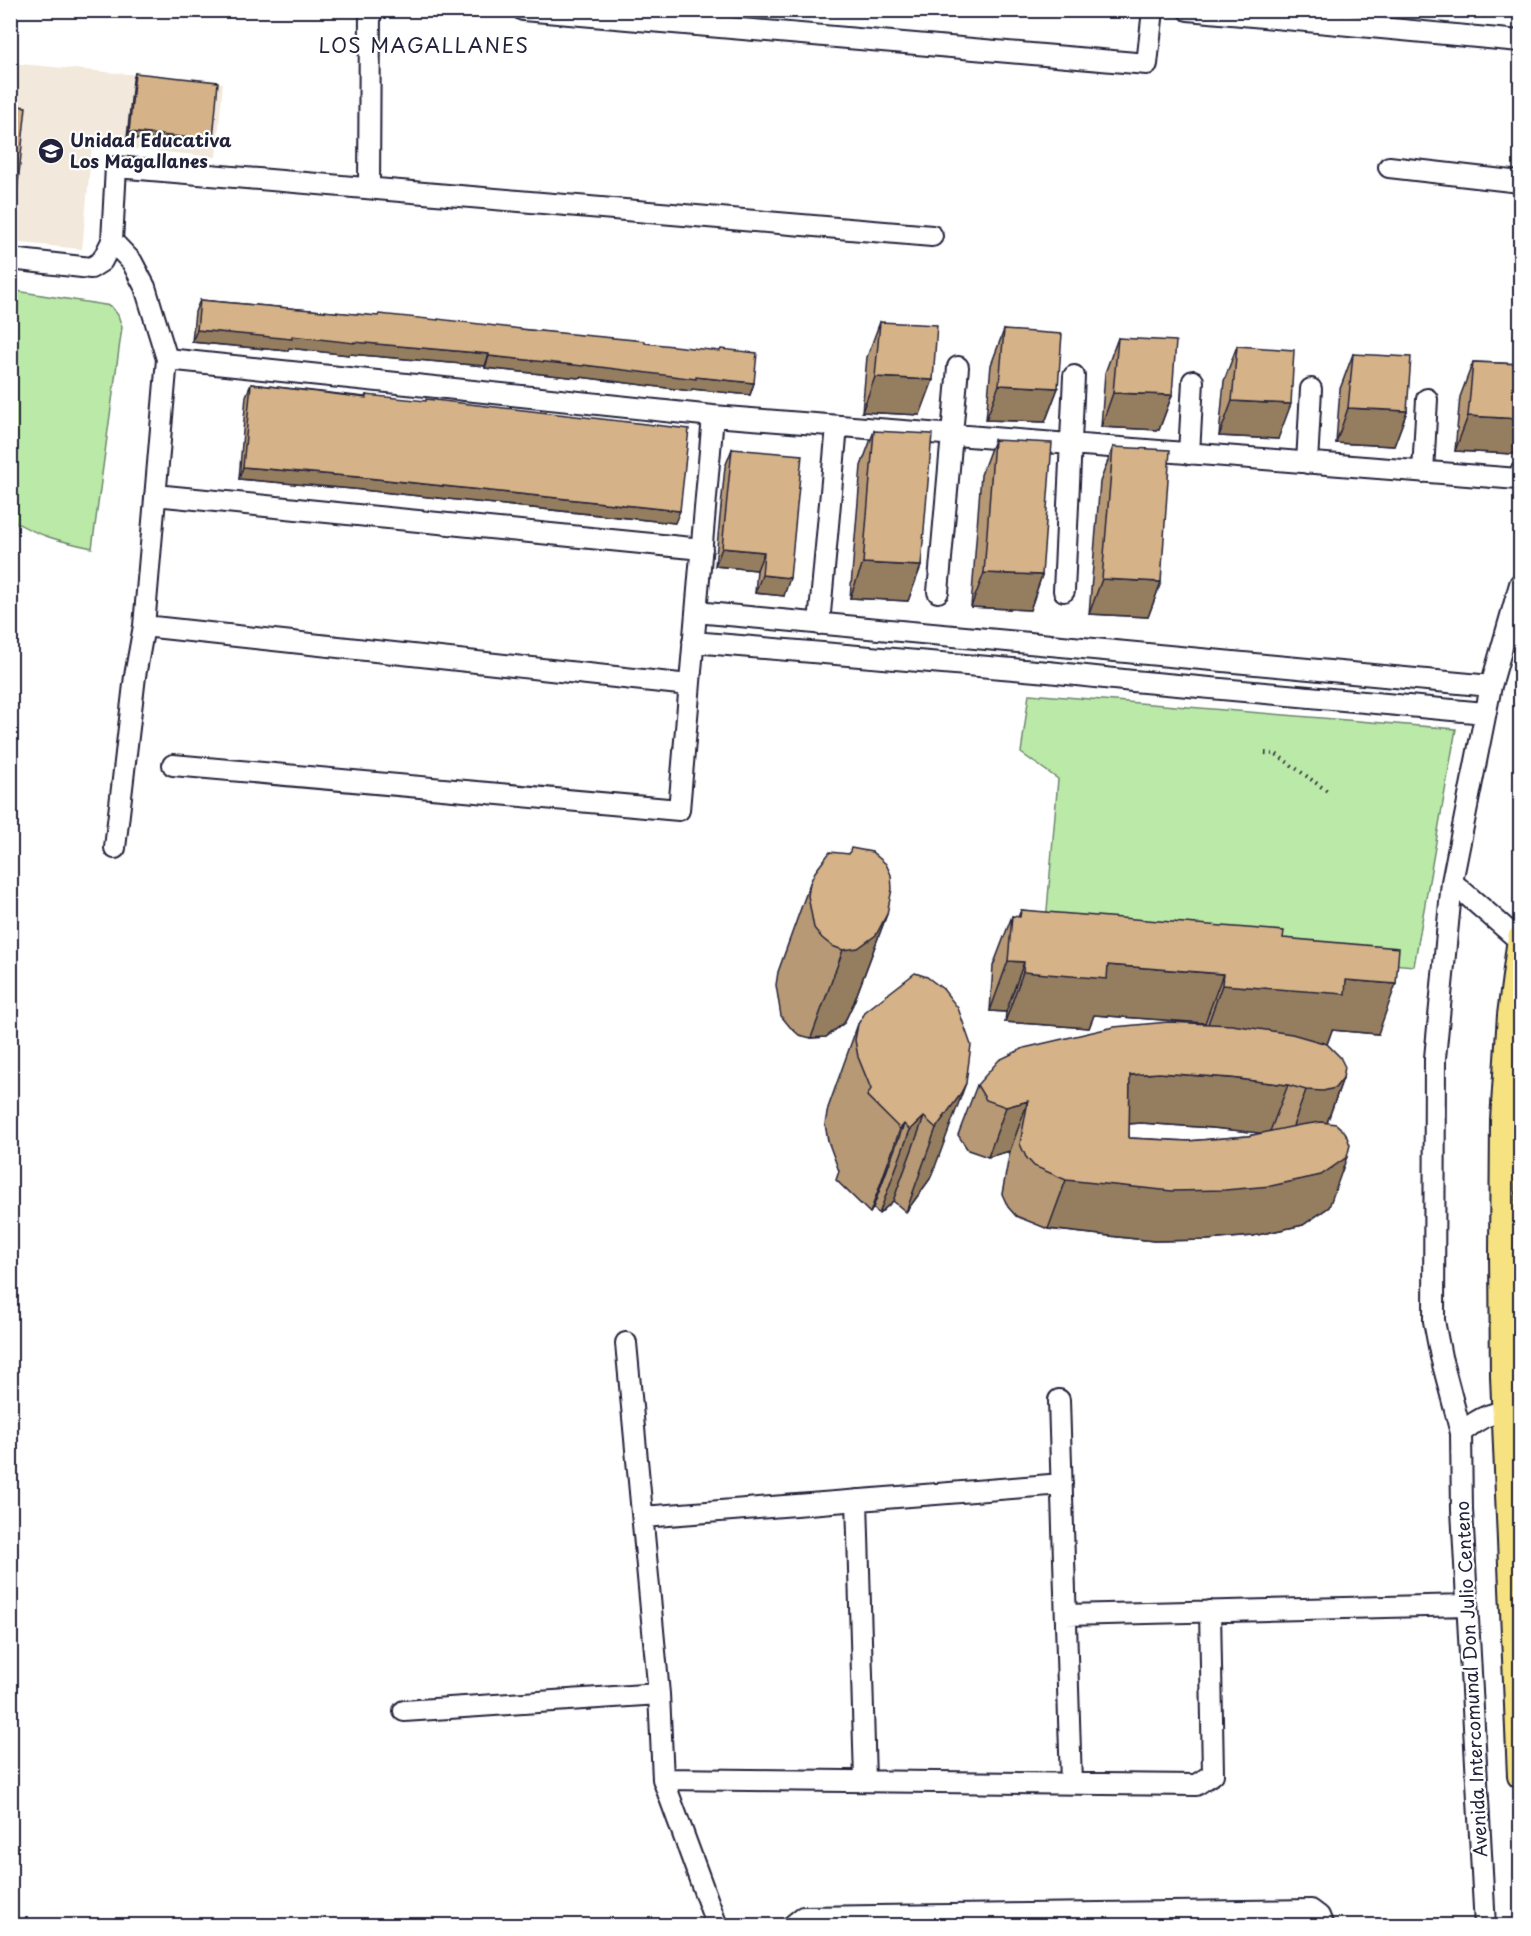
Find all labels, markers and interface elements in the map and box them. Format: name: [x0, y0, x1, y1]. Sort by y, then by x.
district label: LOS MAGALLANES: [319, 30, 529, 60]
place label: Unidad Educativa Los Magallanes: [70, 126, 232, 174]
school or university icon: Unidad Educativa Los Magallanes: [36, 136, 66, 166]
street label: Avenida Intercomunal Don Julio Centeno: [1448, 1500, 1493, 1858]

